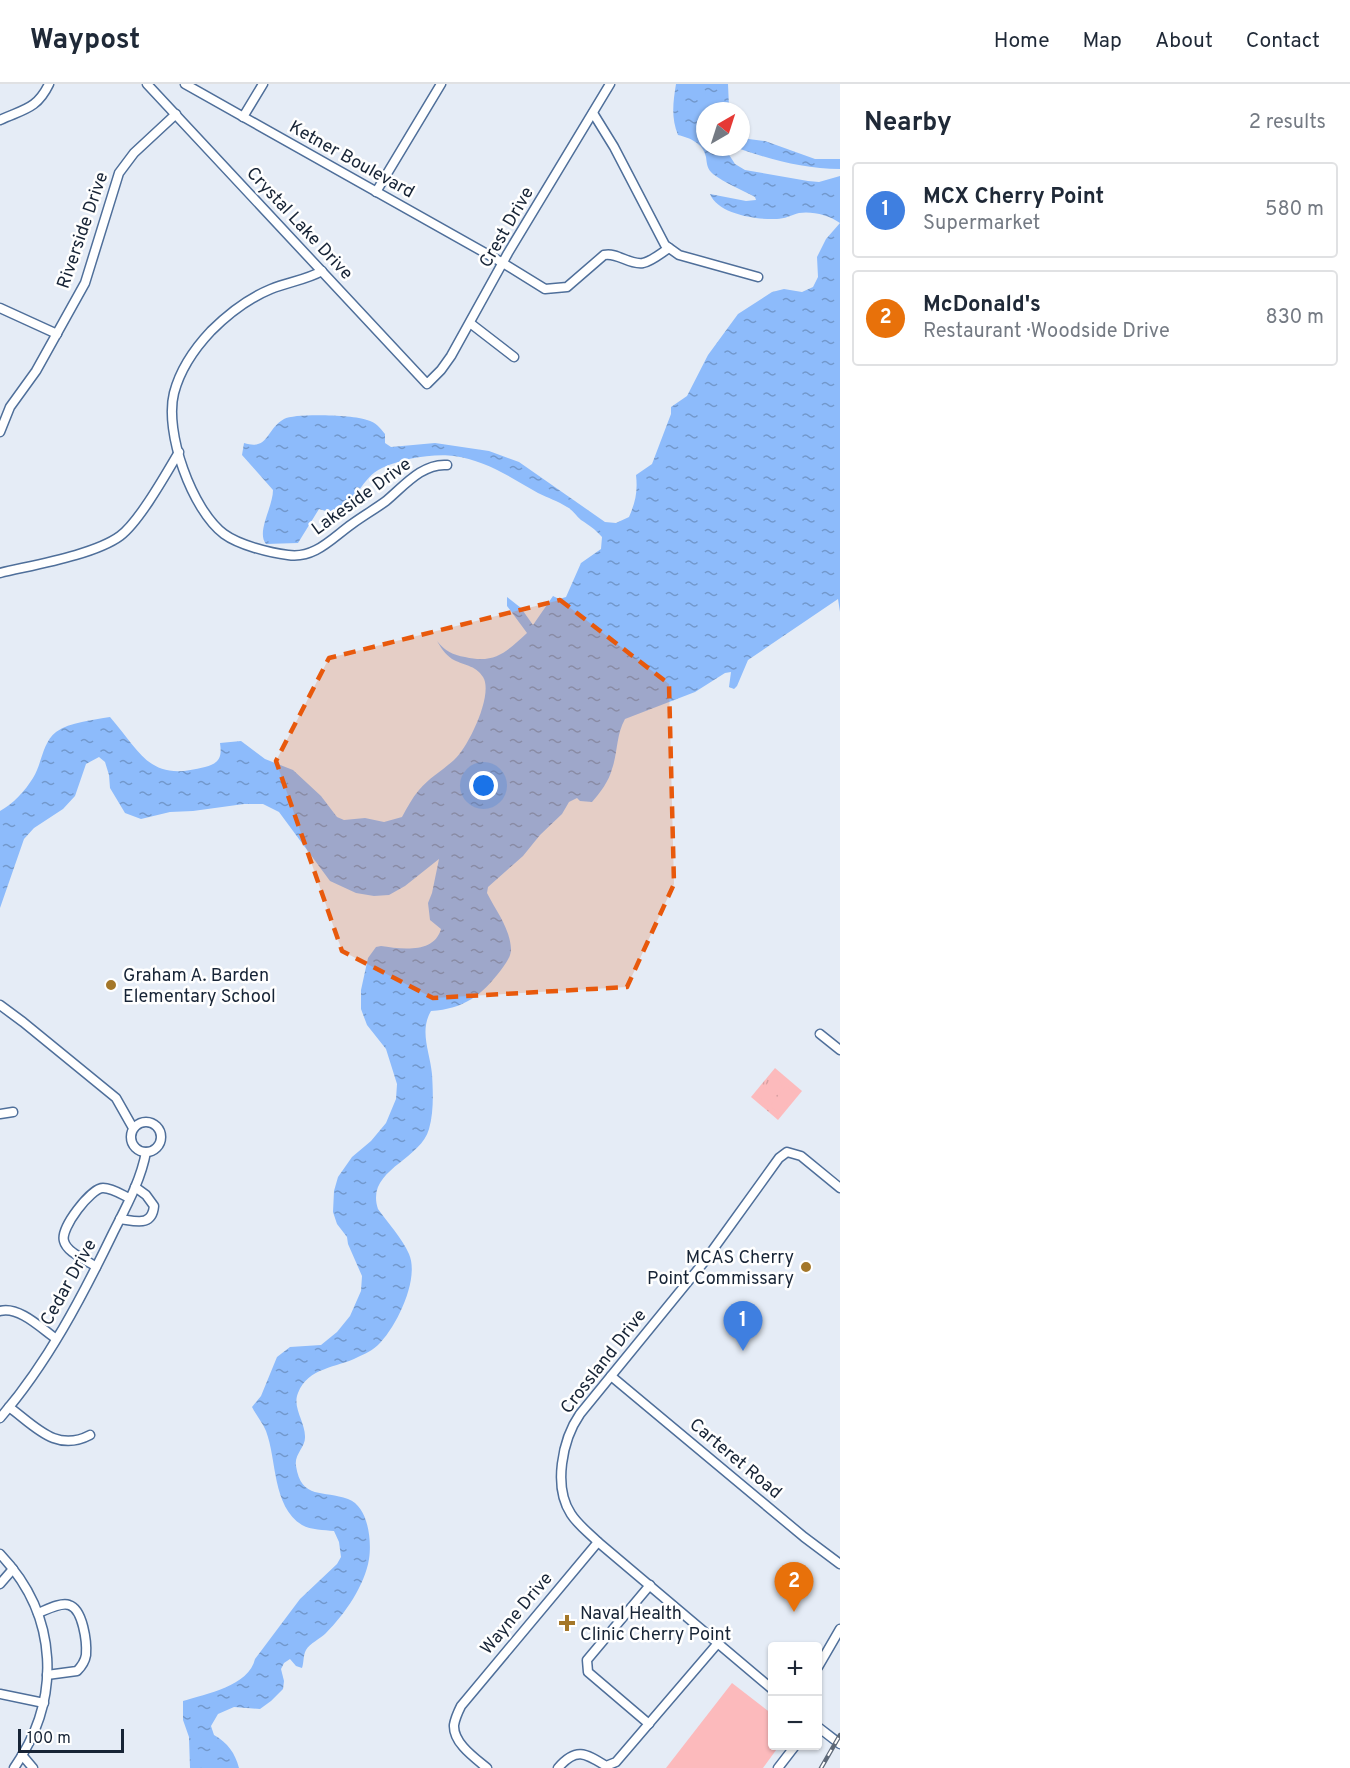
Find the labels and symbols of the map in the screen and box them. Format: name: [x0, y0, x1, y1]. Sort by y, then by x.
north arrow: [696, 102, 750, 156]
street label: Ketner Boulevard: [285, 116, 418, 204]
street label: Crystal Lake Drive: [241, 163, 357, 285]
street label: Riverside Drive: [53, 169, 114, 292]
street label: Crest Drive: [475, 183, 540, 272]
street label: Lakeside Drive: [307, 453, 416, 541]
your location: [469, 771, 498, 800]
place label: Graham A. Barden Elementary School: [123, 965, 276, 1009]
marker: Graham A. Barden Elementary School: [104, 978, 118, 992]
street label: Cedar Drive: [36, 1235, 103, 1330]
place label: MCAS Cherry Point Commissary: [647, 1247, 794, 1291]
marker: MCAS Cherry Point Commissary: [799, 1260, 813, 1274]
pin: 1: [724, 1302, 762, 1351]
street label: Crossland Drive: [556, 1305, 652, 1419]
street label: Carteret Road: [684, 1414, 786, 1505]
pin: 2: [774, 1562, 814, 1612]
street label: Wayne Drive: [476, 1568, 558, 1660]
place label: Naval Health Clinic Cherry Point: [580, 1603, 731, 1647]
marker: Naval Health Clinic Cherry Point: [558, 1614, 576, 1632]
scale bar: [18, 1726, 124, 1754]

